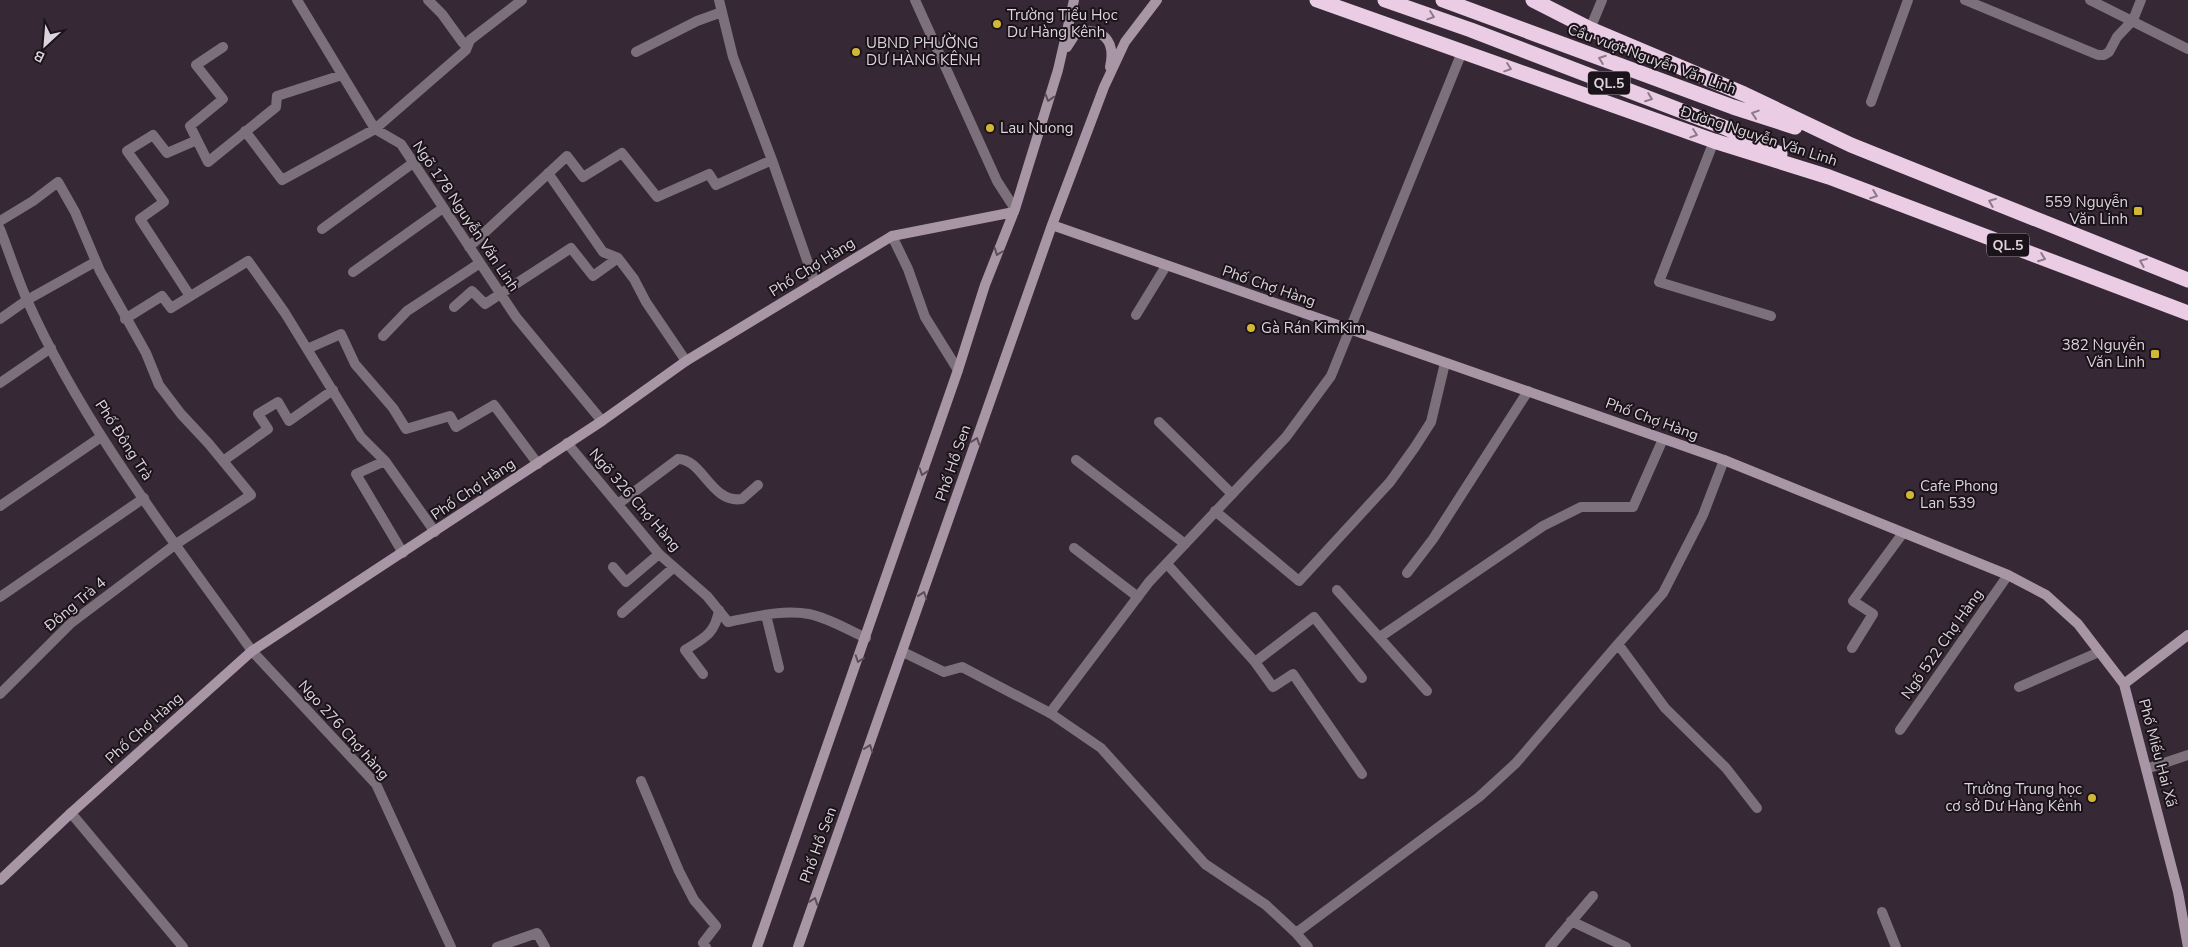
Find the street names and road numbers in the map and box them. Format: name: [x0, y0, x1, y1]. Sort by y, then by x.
street label: Cầu vượt Nguyễn Văn Linh: [1565, 19, 1739, 99]
road number: QL.5: [1588, 72, 1630, 95]
street label: Đường Nguyễn Văn Linh: [1677, 101, 1840, 171]
street label: Ngõ 178 Nguyễn Văn Linh: [408, 137, 524, 295]
street label: Phố Chợ Hàng: [765, 233, 859, 301]
road number: QL.5: [1987, 234, 2029, 256]
street label: Phố Chợ Hàng: [1220, 261, 1318, 311]
street label: Phố Chợ Hàng: [1603, 393, 1701, 445]
street label: Phố Đông Trà: [91, 396, 157, 484]
street label: Phố Hồ Sen: [931, 422, 975, 504]
street label: Ngõ 326 Chợ Hàng: [585, 444, 685, 556]
street label: Phố Chợ Hàng: [427, 453, 519, 525]
street label: Đông Trà 4: [39, 572, 110, 636]
street label: Ngõ 522 Chợ Hàng: [1896, 585, 1988, 703]
street label: Ngo 276 Chợ hàng: [294, 676, 394, 784]
street label: Phố Chợ Hàng: [101, 688, 187, 768]
street label: Phố Miếu Hai Xã: [2134, 697, 2182, 809]
street label: Phố Hồ Sen: [795, 804, 841, 886]

